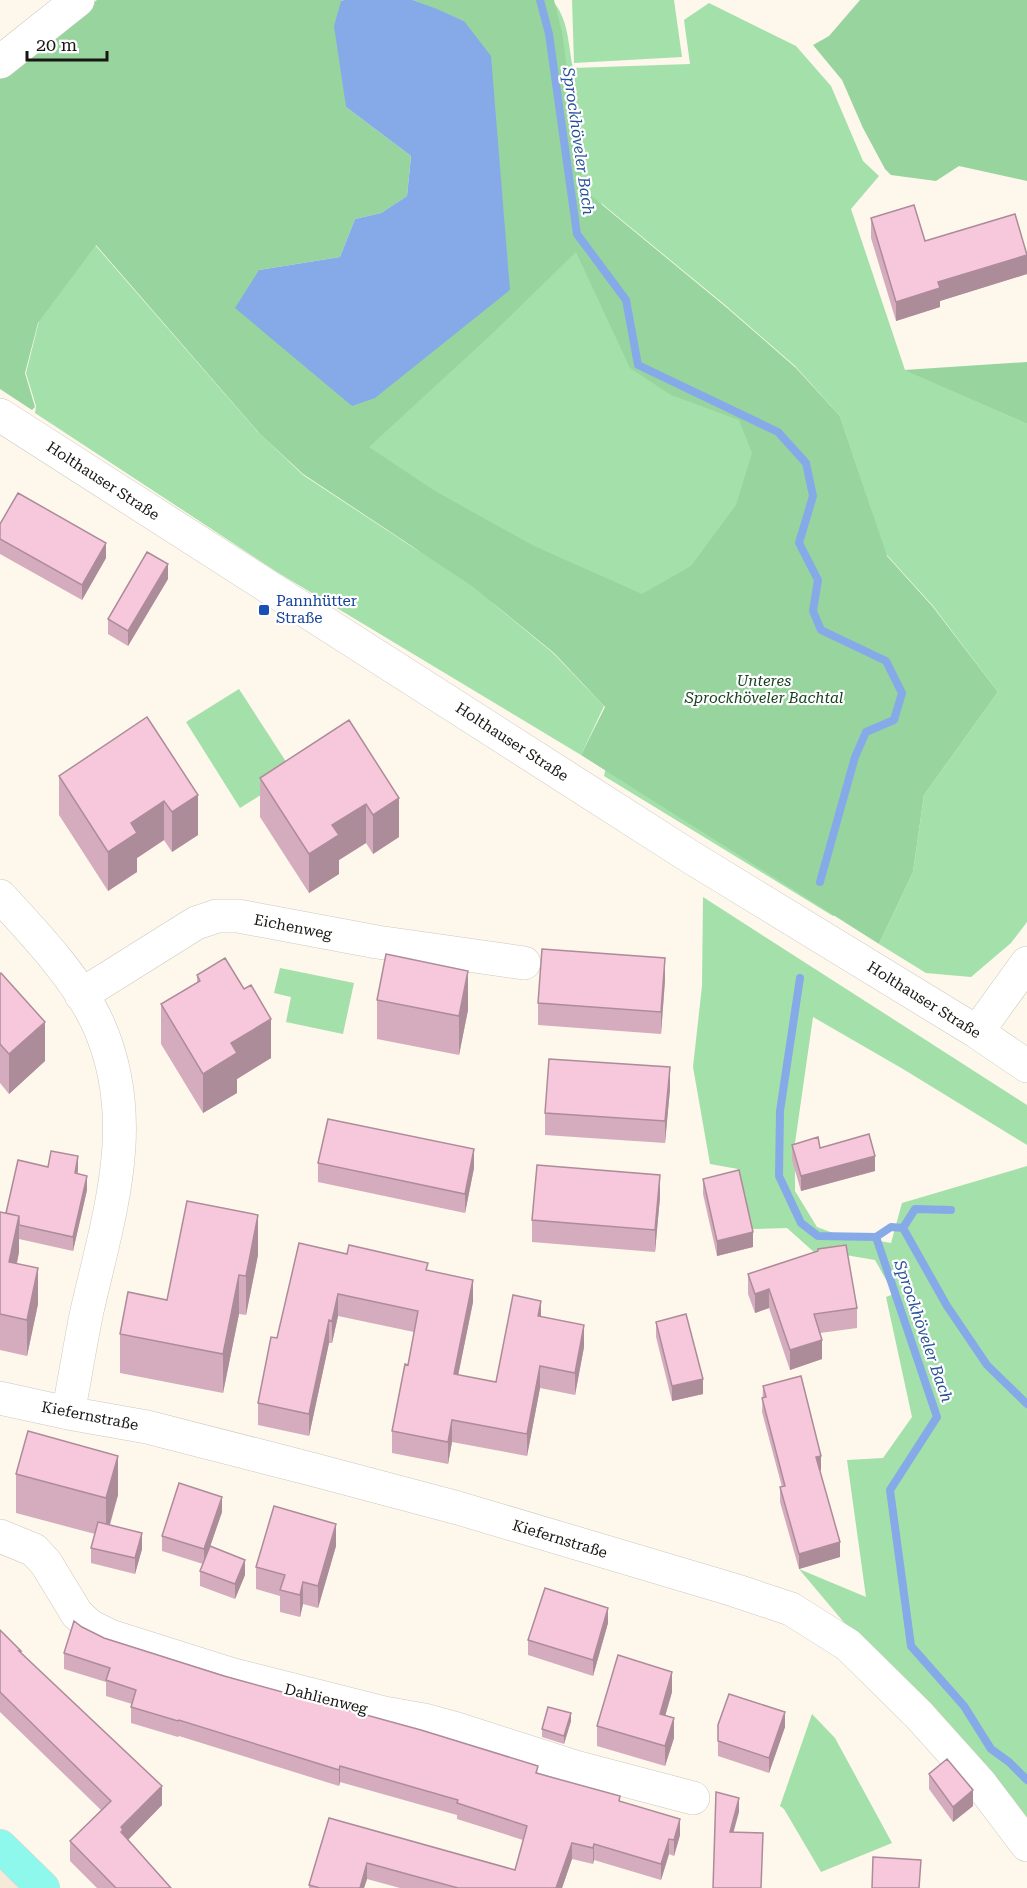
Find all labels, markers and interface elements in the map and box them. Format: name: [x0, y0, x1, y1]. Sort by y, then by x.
scale bar: [27, 24, 106, 62]
text: 20 m: [36, 34, 77, 55]
water label: Sprockhöveler Bach: [559, 65, 598, 216]
street label: Holthauser Straße: [43, 438, 163, 524]
place label: Pannhütter Straße: [276, 592, 357, 627]
marker: Pannhütter Straße: [257, 603, 271, 617]
park label: Unteres Sprockhöveler Bachtal: [684, 672, 844, 707]
street label: Holthauser Straße: [452, 699, 572, 785]
street label: Eichenweg: [252, 911, 334, 943]
street label: Holthauser Straße: [864, 958, 984, 1042]
water label: Sprockhöveler Bach: [890, 1257, 957, 1405]
street label: Kiefernstraße: [40, 1398, 140, 1434]
street label: Kiefernstraße: [510, 1516, 610, 1562]
street label: Dahlienweg: [283, 1680, 370, 1718]

